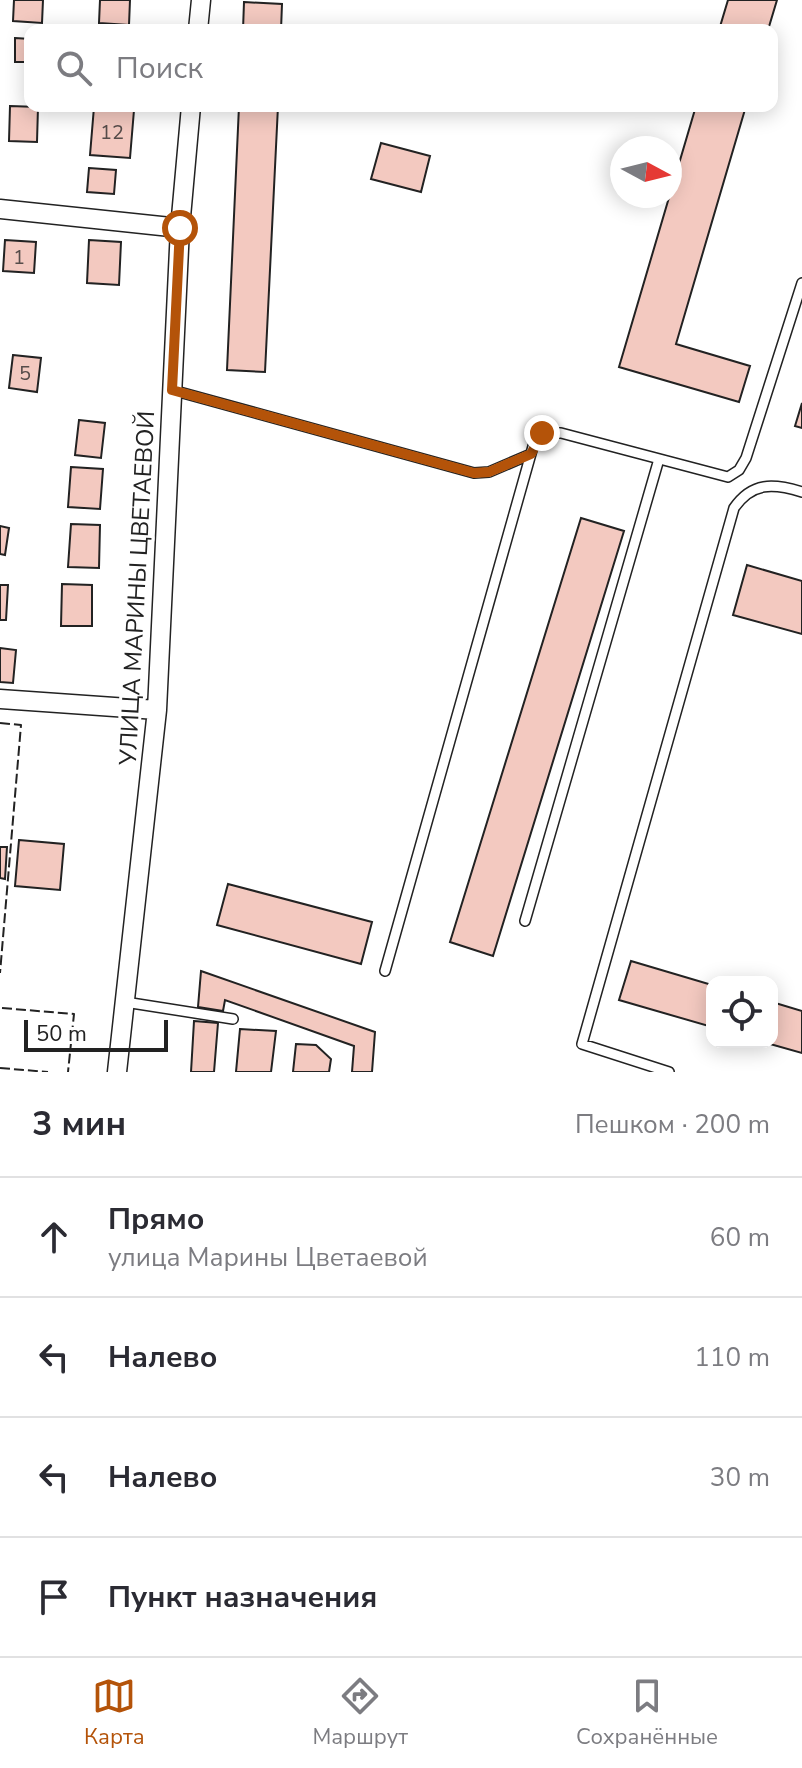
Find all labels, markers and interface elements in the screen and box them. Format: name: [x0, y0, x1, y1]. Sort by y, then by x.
search box: [24, 24, 778, 112]
icon: search: [52, 46, 96, 90]
text: Поиск: [116, 48, 203, 89]
house number: 12: [100, 119, 124, 146]
north arrow: [610, 136, 682, 208]
route start: [162, 210, 198, 246]
house number: 1: [13, 244, 25, 271]
house number: 5: [19, 360, 31, 387]
street label: УЛИЦА МАРИНЫ ЦВЕТАЕВОЙ: [112, 410, 162, 767]
route end: [524, 415, 560, 451]
map controls: [706, 976, 778, 1048]
button: locate: [706, 976, 778, 1048]
scale bar: [24, 1016, 168, 1052]
text: 50 m: [36, 1019, 87, 1049]
text: 3 мин: [32, 1101, 126, 1147]
text: Пешком · 200 m: [575, 1107, 770, 1142]
text: Прямо: [108, 1199, 205, 1240]
icon: ahead: [32, 1215, 76, 1259]
text: 60 m: [710, 1220, 770, 1255]
text: улица Марины Цветаевой: [108, 1240, 428, 1275]
icon: left: [32, 1335, 76, 1379]
text: Налево: [108, 1337, 217, 1378]
text: 110 m: [694, 1340, 770, 1375]
icon: left: [32, 1455, 76, 1499]
text: Налево: [108, 1457, 217, 1498]
text: 30 m: [710, 1460, 770, 1495]
icon: arrive: [32, 1575, 76, 1619]
text: Пункт назначения: [108, 1577, 377, 1618]
tab: Карта: [84, 1674, 145, 1752]
tab: Маршрут: [312, 1674, 408, 1752]
tab: Сохранённые: [576, 1674, 718, 1752]

